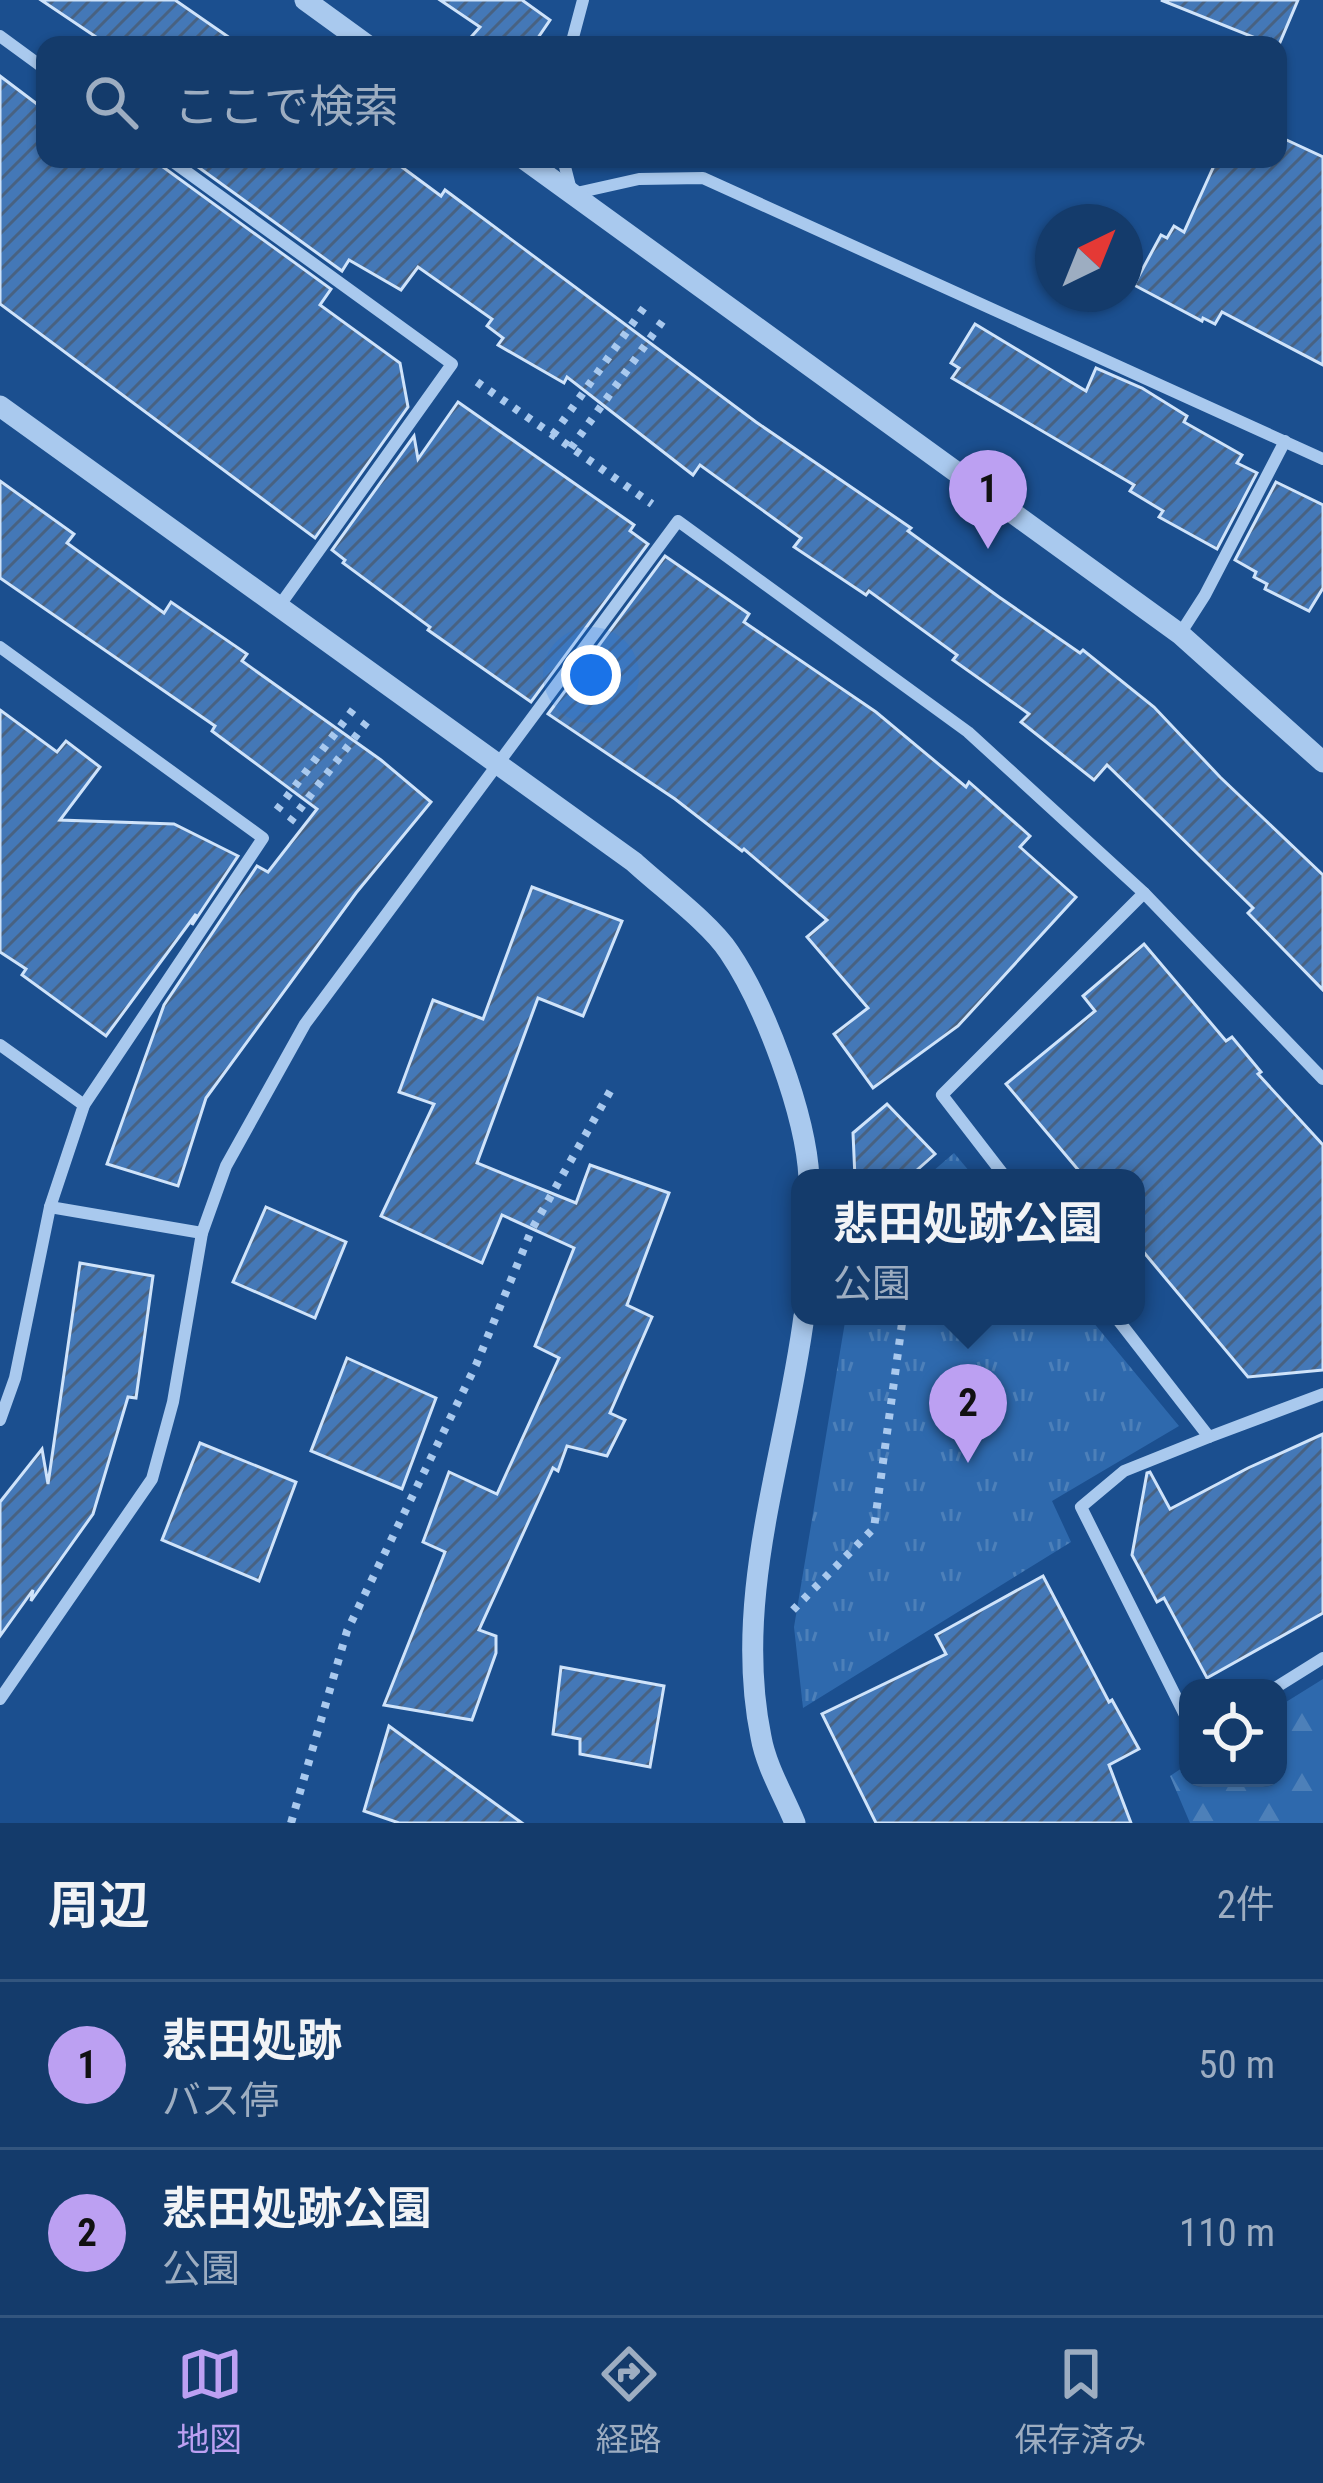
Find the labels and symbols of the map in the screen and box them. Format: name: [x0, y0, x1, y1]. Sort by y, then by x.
north arrow: [1035, 204, 1143, 312]
pin: 1: [949, 450, 1027, 549]
your location: [561, 645, 621, 705]
pin: 2: [929, 1364, 1007, 1463]

